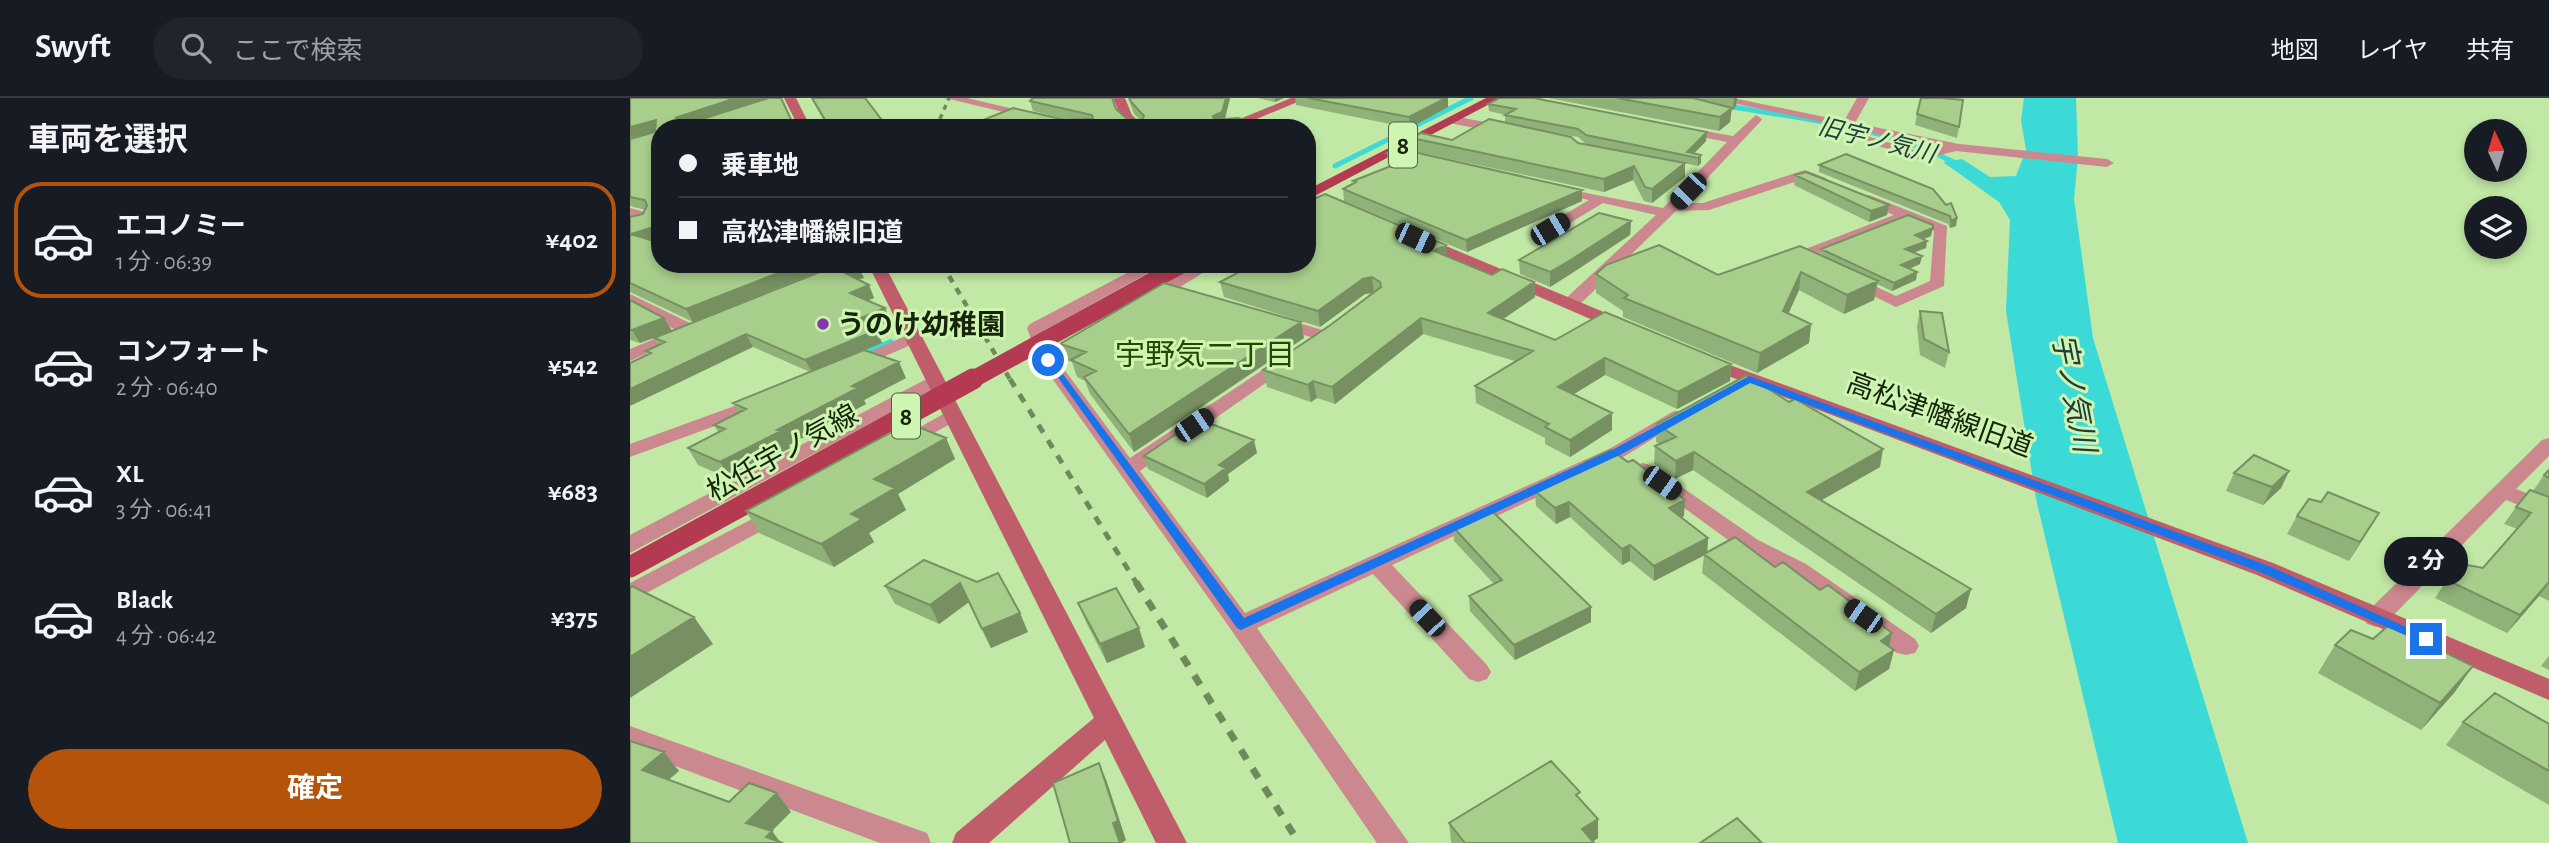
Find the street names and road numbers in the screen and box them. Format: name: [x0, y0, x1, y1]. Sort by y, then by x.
road number: 8: [1389, 122, 1417, 168]
street label: 高松津幡線旧道: [1842, 367, 2037, 463]
road number: 8: [892, 394, 920, 438]
street label: 松任宇ノ気線: [702, 399, 863, 507]

